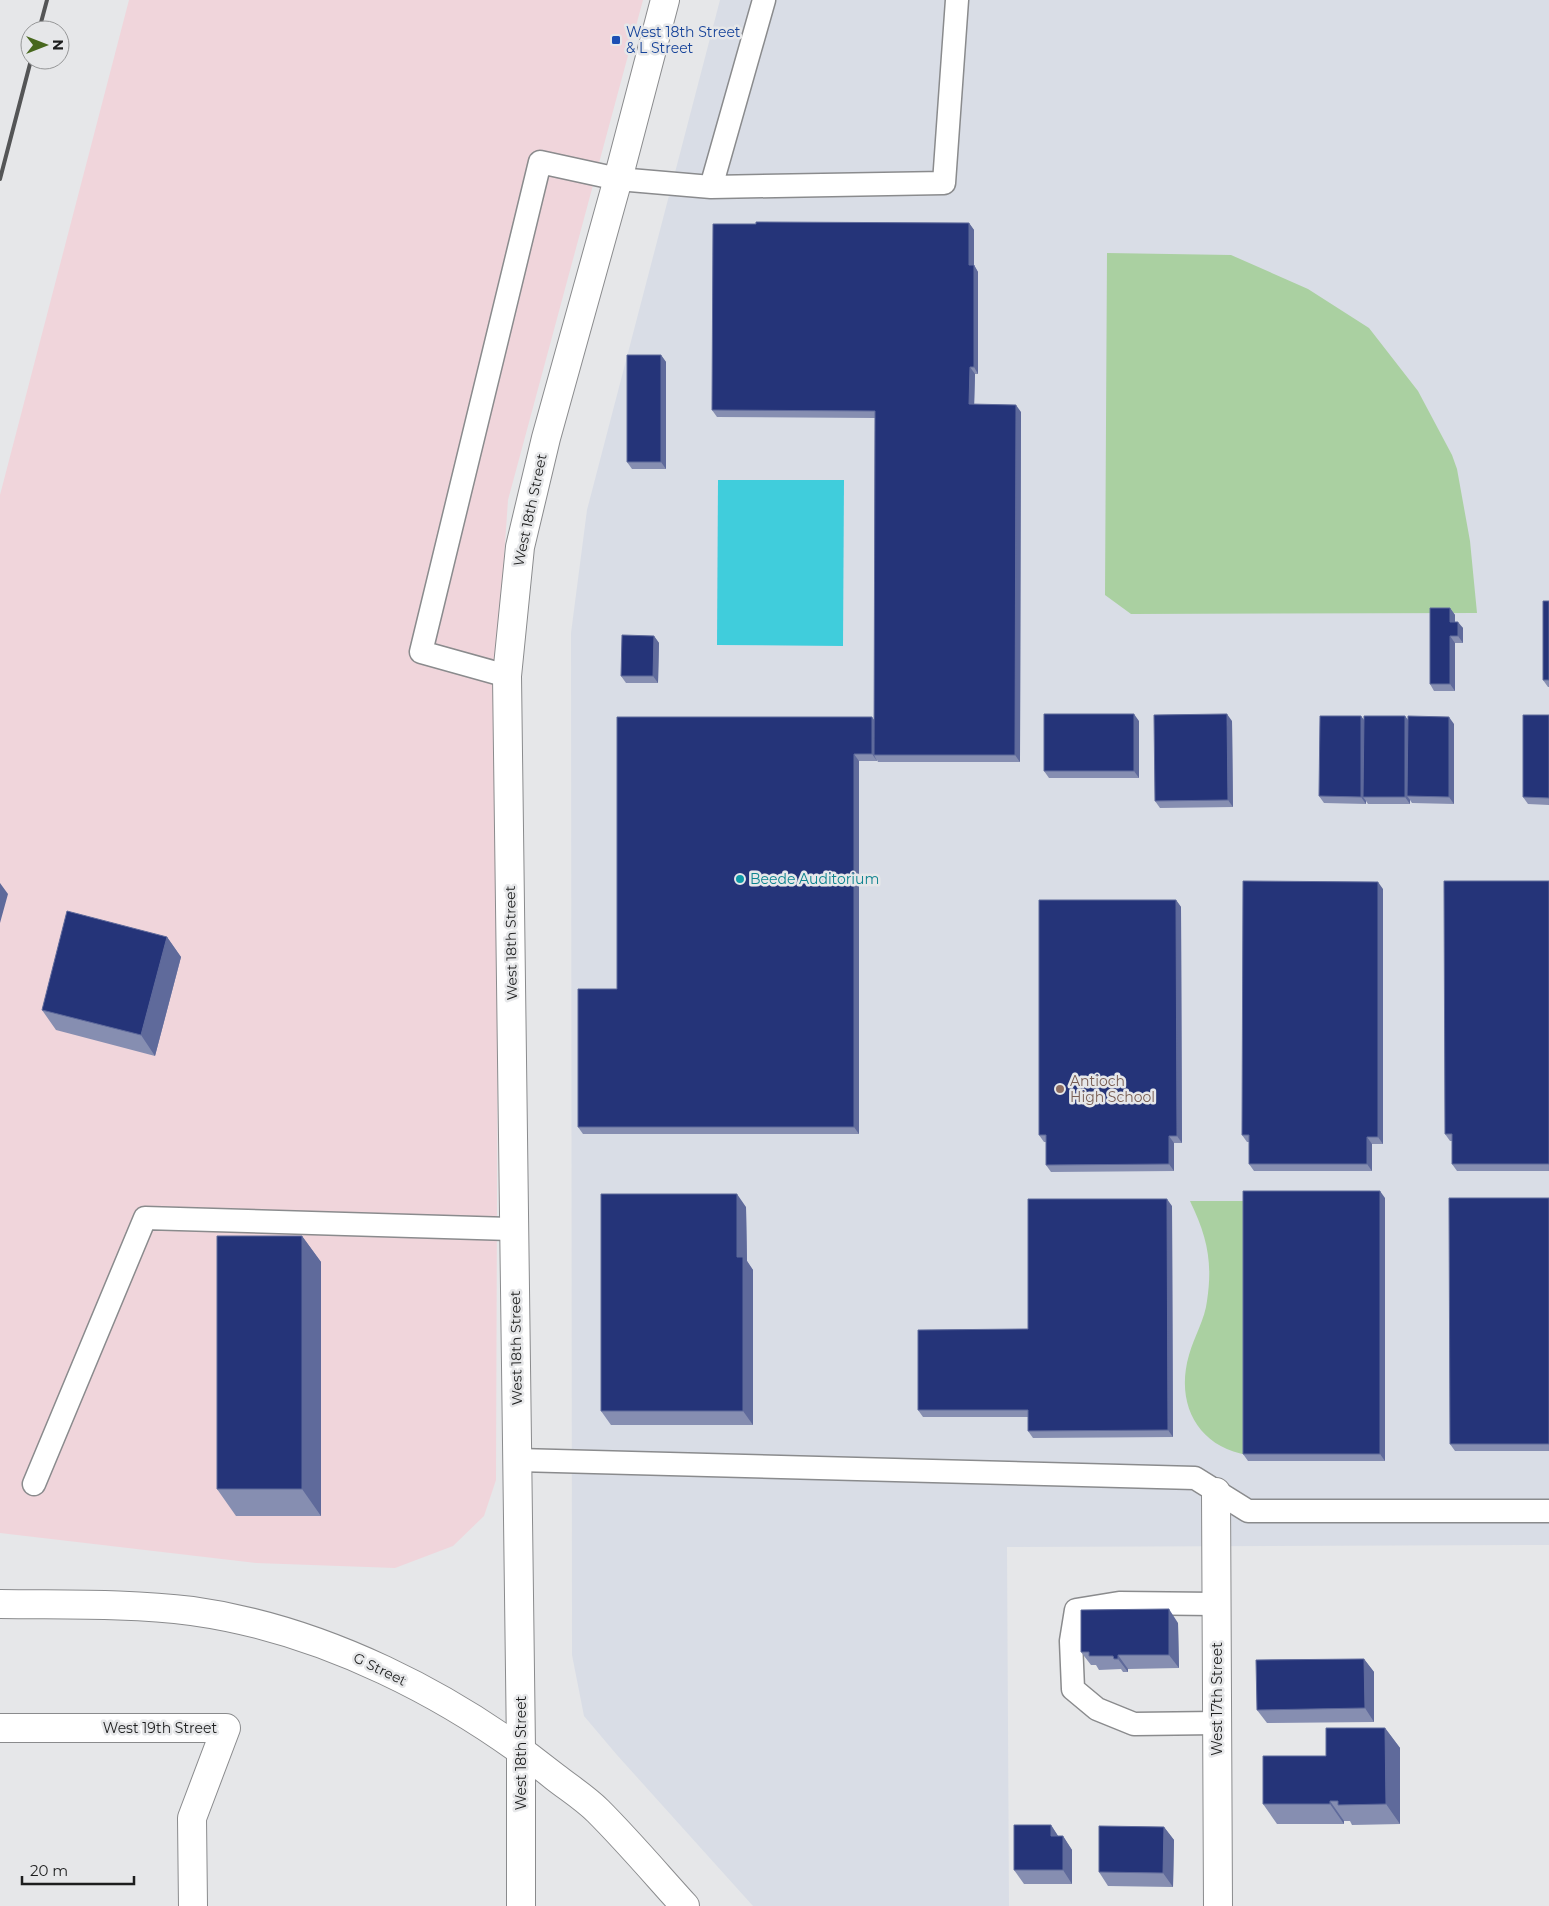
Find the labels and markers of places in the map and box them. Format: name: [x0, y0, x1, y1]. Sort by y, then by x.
place label: West 18th Street & L Street: [626, 23, 741, 57]
marker: West 18th Street & L Street: [610, 34, 622, 46]
place label: Beede Auditorium: [750, 870, 879, 888]
marker: Beede Auditorium: [734, 873, 746, 885]
place label: Antioch High School: [1070, 1072, 1155, 1106]
marker: Antioch High School: [1054, 1083, 1066, 1095]

